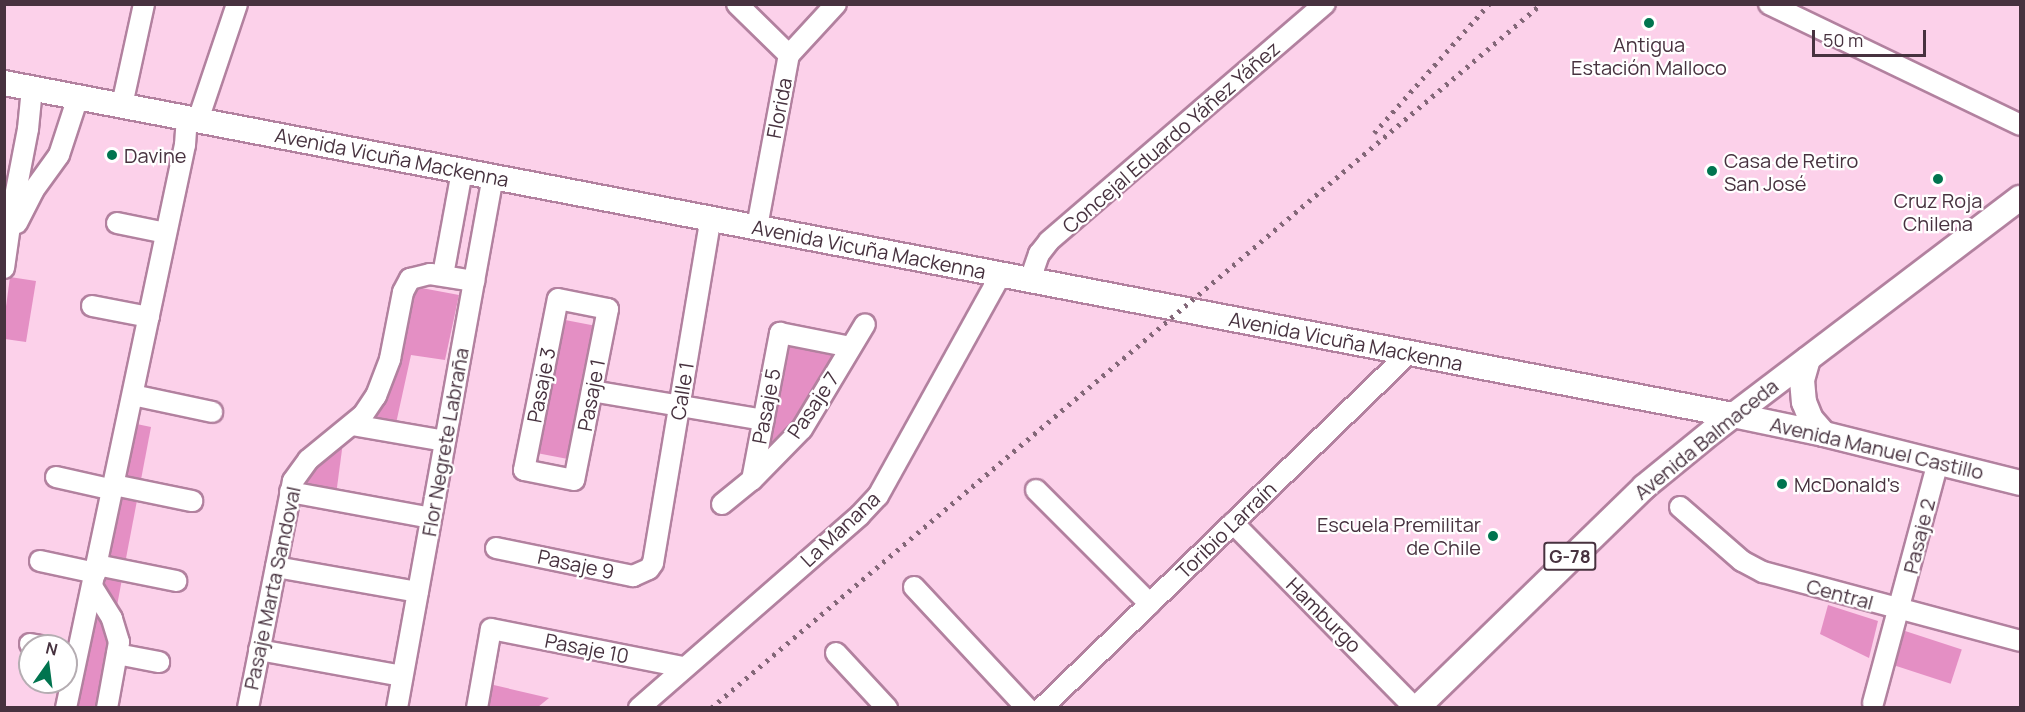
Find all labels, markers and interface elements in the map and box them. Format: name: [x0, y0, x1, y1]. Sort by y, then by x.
marker: Antigua Estación Malloco: [1642, 16, 1656, 30]
scale bar: [1815, 18, 1929, 56]
text: 50 m: [1823, 28, 1863, 52]
place label: Antigua Estación Malloco: [1571, 33, 1727, 80]
street label: Concejal Eduardo Yáñez Yáñez: [1058, 36, 1284, 238]
street label: Florida: [761, 76, 797, 140]
street label: Avenida Vicuña Mackenna: [273, 123, 511, 191]
place label: Davine: [124, 143, 186, 167]
marker: Davine: [105, 148, 119, 162]
place label: Casa de Retiro San José: [1724, 148, 1858, 195]
marker: Casa de Retiro San José: [1705, 164, 1719, 178]
marker: Cruz Roja Chilena: [1931, 172, 1945, 186]
place label: Cruz Roja Chilena: [1894, 188, 1982, 235]
street label: Avenida Vicuña Mackenna: [750, 215, 988, 283]
street label: Avenida Vicuña Mackenna: [1227, 307, 1465, 375]
street label: Pasaje 3: [522, 345, 560, 425]
street label: Flor Negrete Labraña: [417, 346, 473, 538]
street label: Pasaje 1: [572, 357, 610, 433]
street label: Calle 1: [666, 360, 698, 422]
street label: Pasaje 5: [747, 366, 785, 446]
street label: Pasaje 7: [782, 367, 844, 443]
street label: Avenida Balmaceda: [1629, 374, 1783, 504]
street label: Avenida Manuel Castillo: [1768, 412, 1986, 484]
place label: McDonald's: [1794, 472, 1900, 496]
street label: Toribio Larraín: [1171, 476, 1281, 584]
marker: McDonald's: [1775, 477, 1789, 491]
street label: Pasaje Marta Sandoval: [239, 484, 305, 692]
street label: La Manana: [796, 486, 884, 572]
street label: Pasaje 2: [1898, 496, 1940, 576]
place label: Escuela Premilitar de Chile: [1317, 512, 1481, 559]
marker: Escuela Premilitar de Chile: [1486, 529, 1500, 543]
road number: G-78: [1543, 541, 1597, 571]
street label: Pasaje 9: [536, 544, 616, 584]
street label: Hamburgo: [1282, 573, 1366, 657]
street label: Central: [1804, 574, 1876, 614]
street label: Pasaje 10: [543, 628, 631, 668]
north arrow: [18, 634, 78, 694]
text: N: [44, 636, 60, 661]

